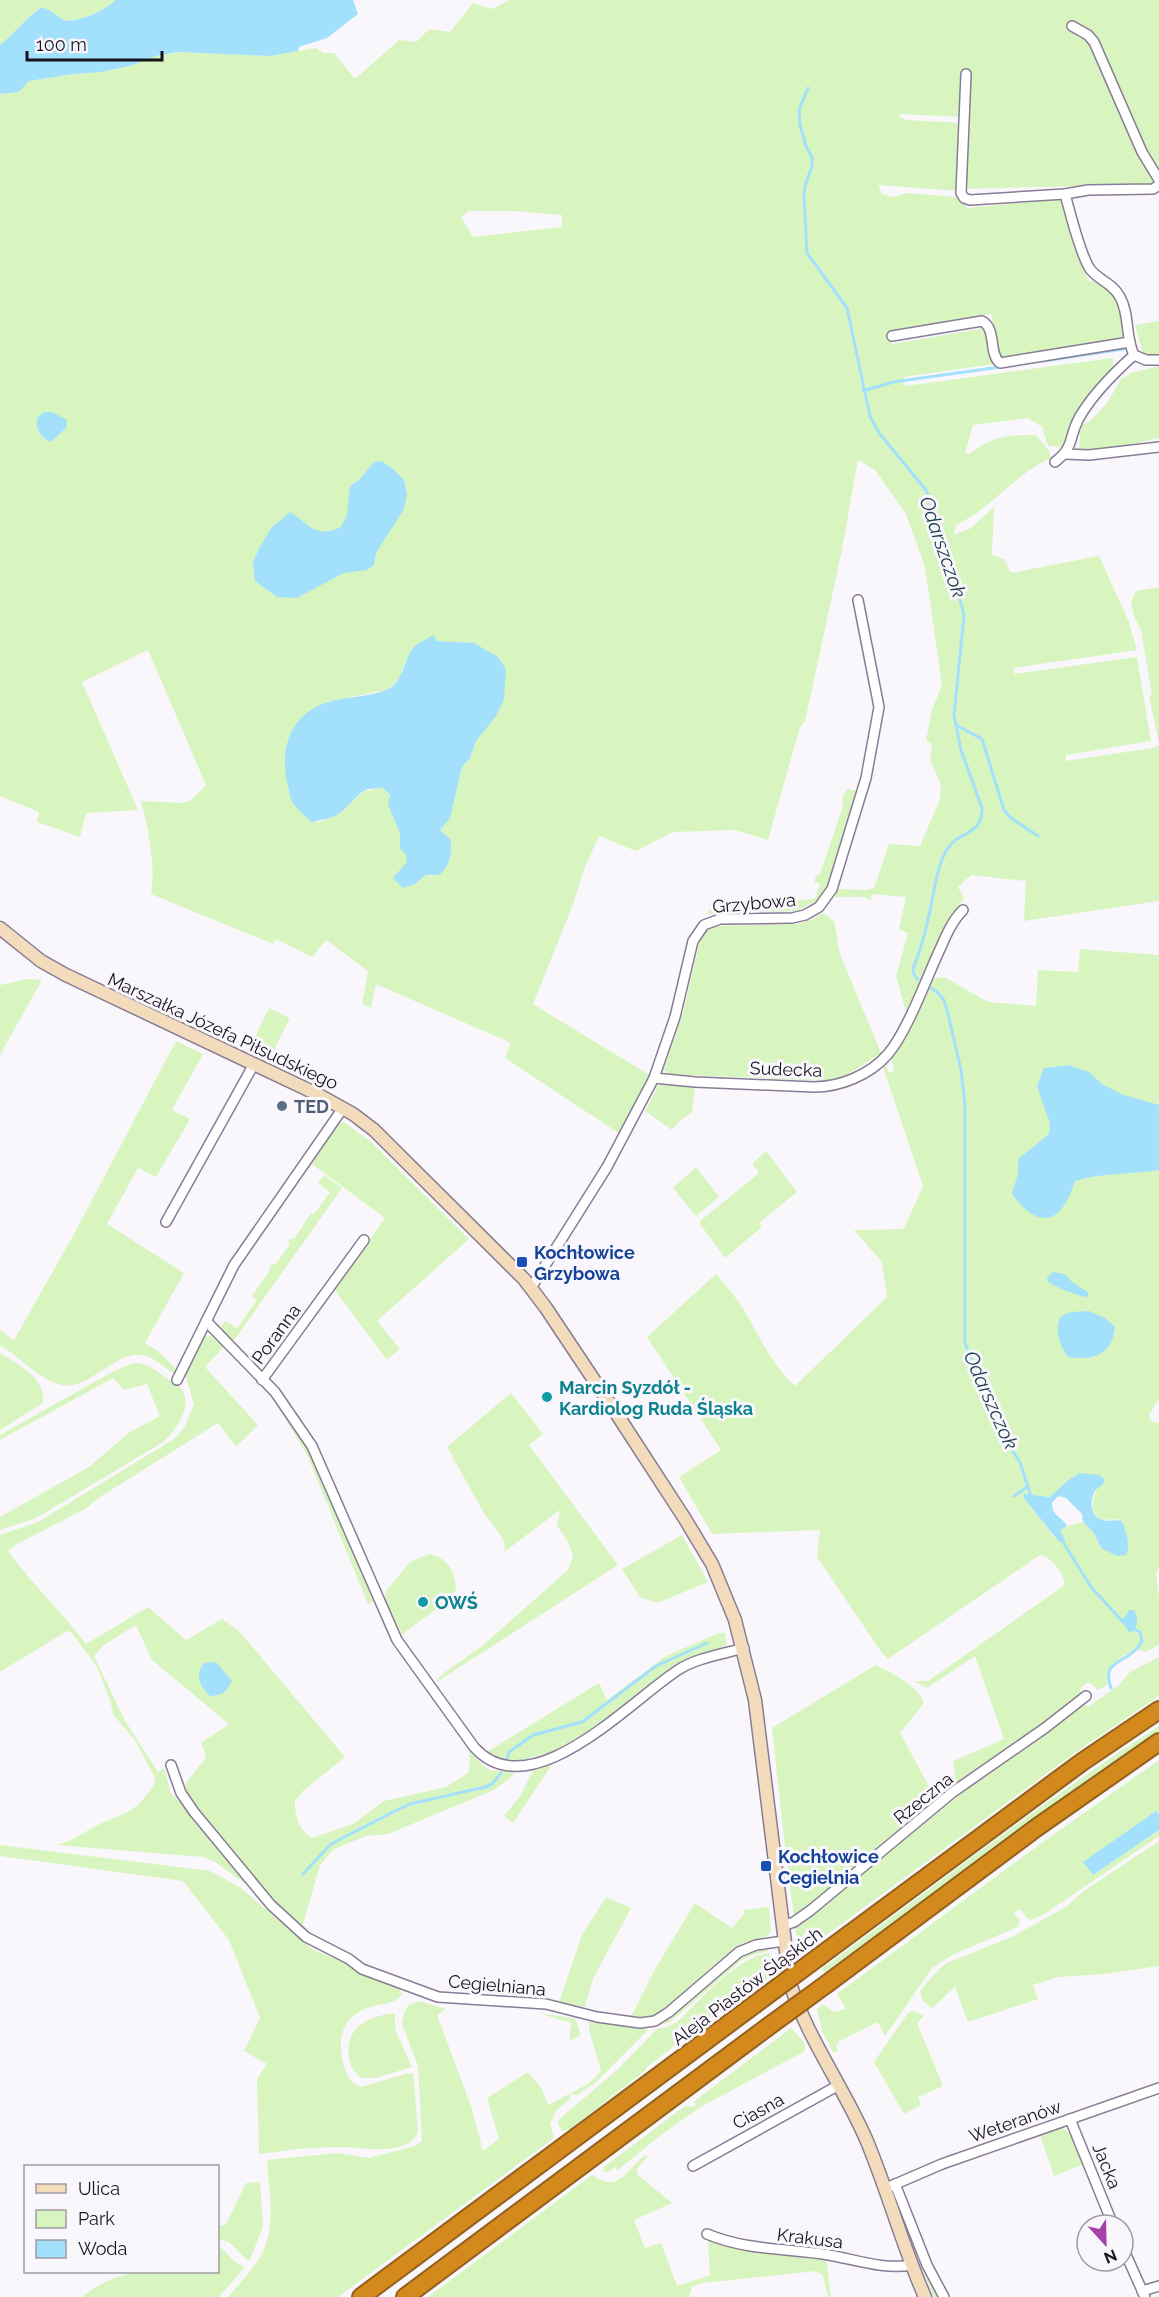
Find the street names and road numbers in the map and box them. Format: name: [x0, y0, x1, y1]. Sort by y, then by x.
street label: Grzybowa: [711, 889, 797, 917]
street label: Marszałka Józefa Piłsudskiego: [104, 968, 342, 1094]
street label: Sudecka: [749, 1057, 823, 1081]
street label: Poranna: [247, 1300, 305, 1368]
street label: Rzeczna: [889, 1768, 957, 1828]
street label: Aleja Piastów Śląskich: [667, 1922, 826, 2049]
street label: Cegielniana: [447, 1970, 547, 2000]
street label: Ciasna: [729, 2088, 787, 2134]
street label: Weteranów: [966, 2095, 1064, 2147]
street label: Jacka: [1088, 2140, 1126, 2192]
street label: Krakusa: [776, 2224, 844, 2252]

